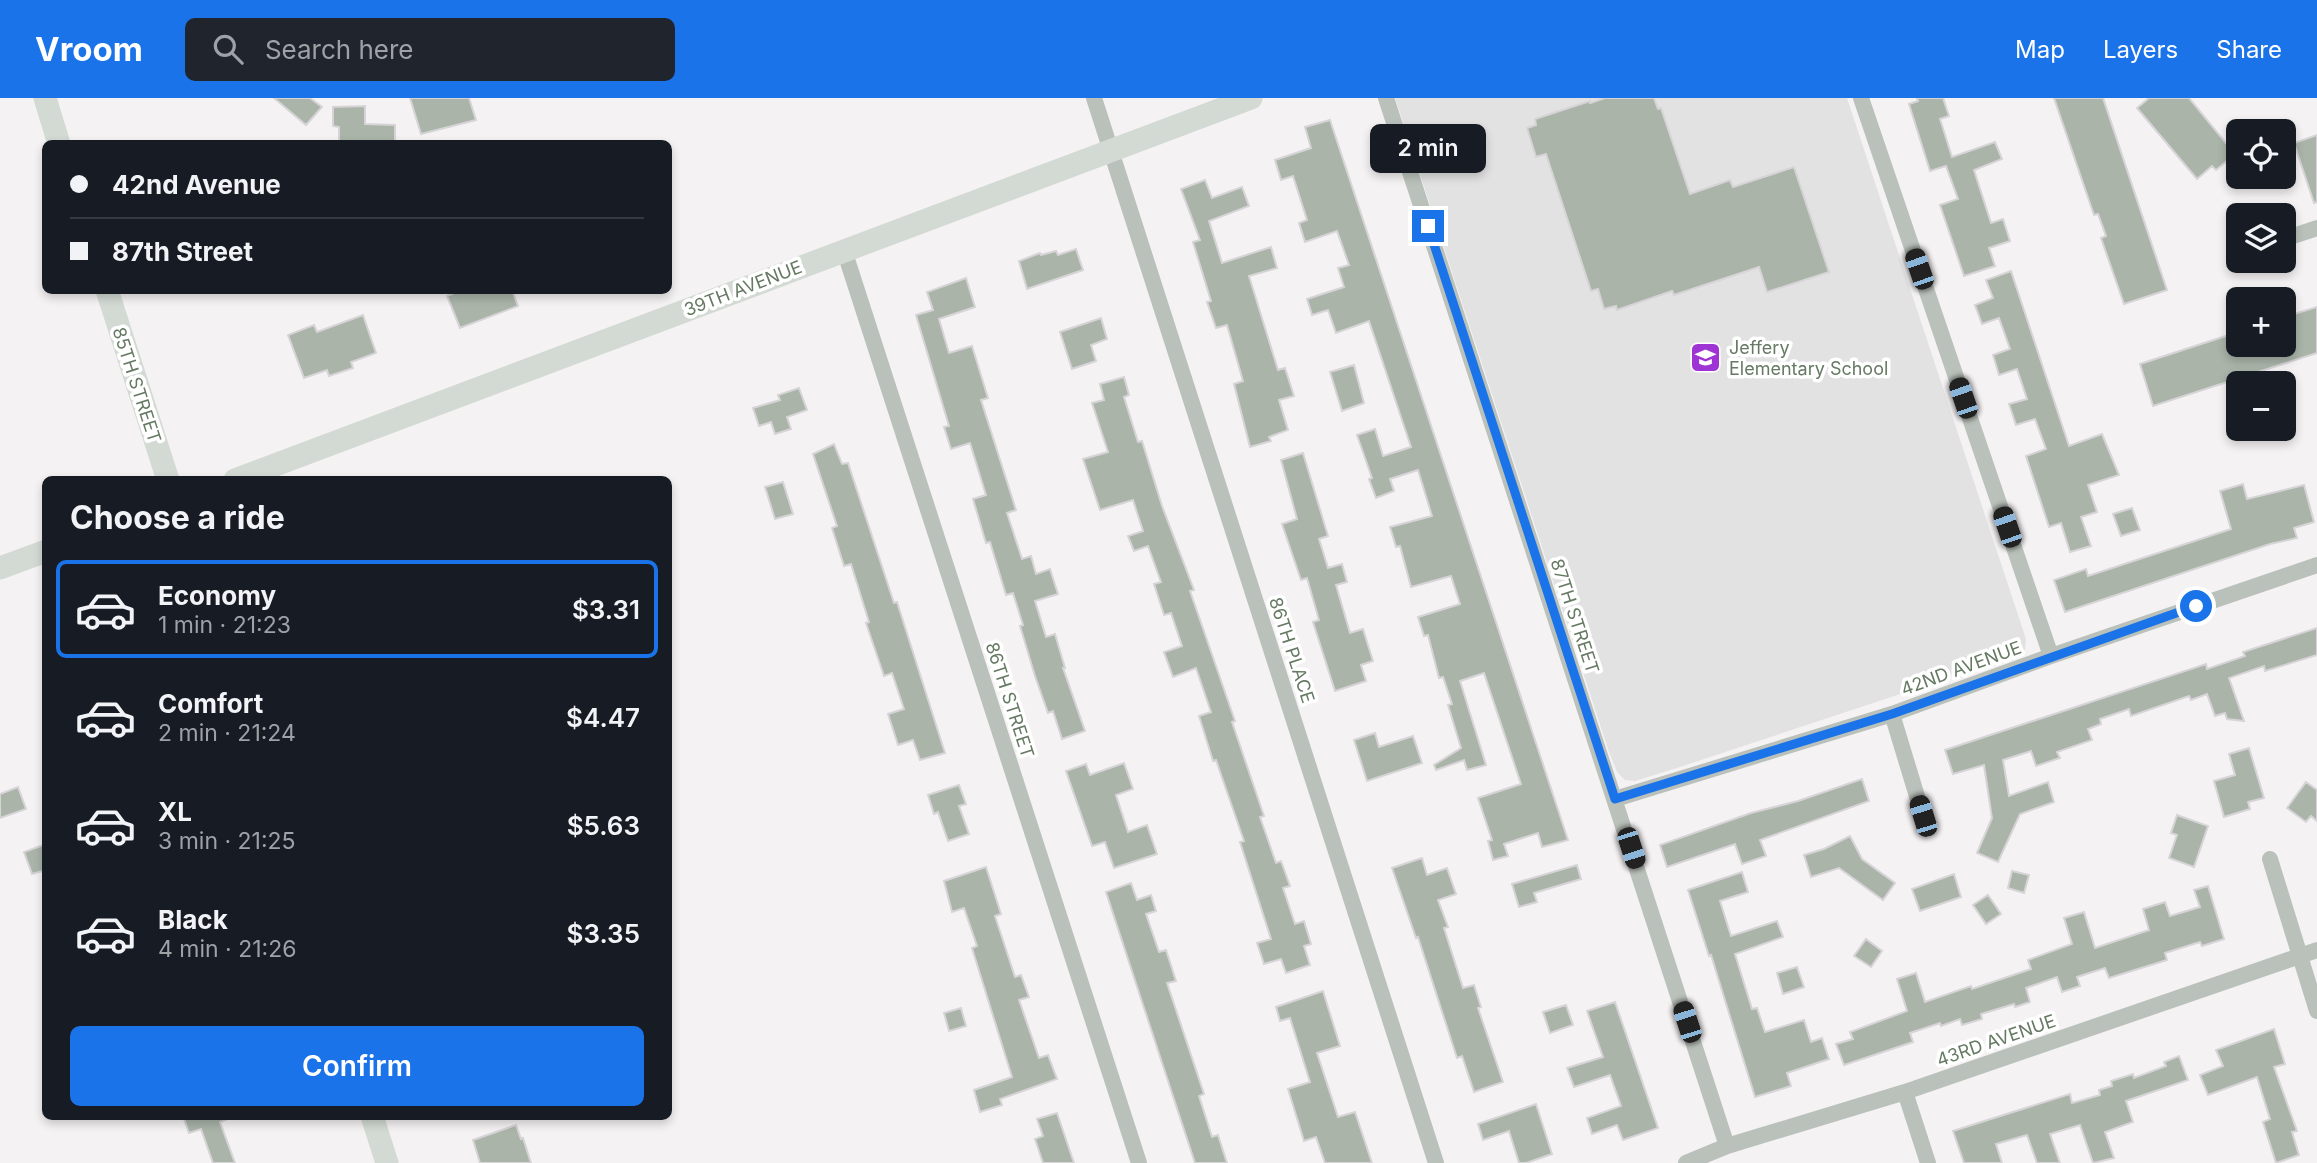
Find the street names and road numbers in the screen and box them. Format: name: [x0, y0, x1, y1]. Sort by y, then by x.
street label: 39TH AVENUE: [681, 256, 805, 320]
street label: 85TH STREET: [108, 325, 166, 445]
street label: 87TH STREET: [1547, 556, 1603, 676]
street label: 86TH PLACE: [1265, 595, 1319, 705]
street label: 42ND AVENUE: [1898, 637, 2024, 699]
street label: 86TH STREET: [981, 640, 1039, 760]
street label: 43RD AVENUE: [1934, 1010, 2058, 1070]

